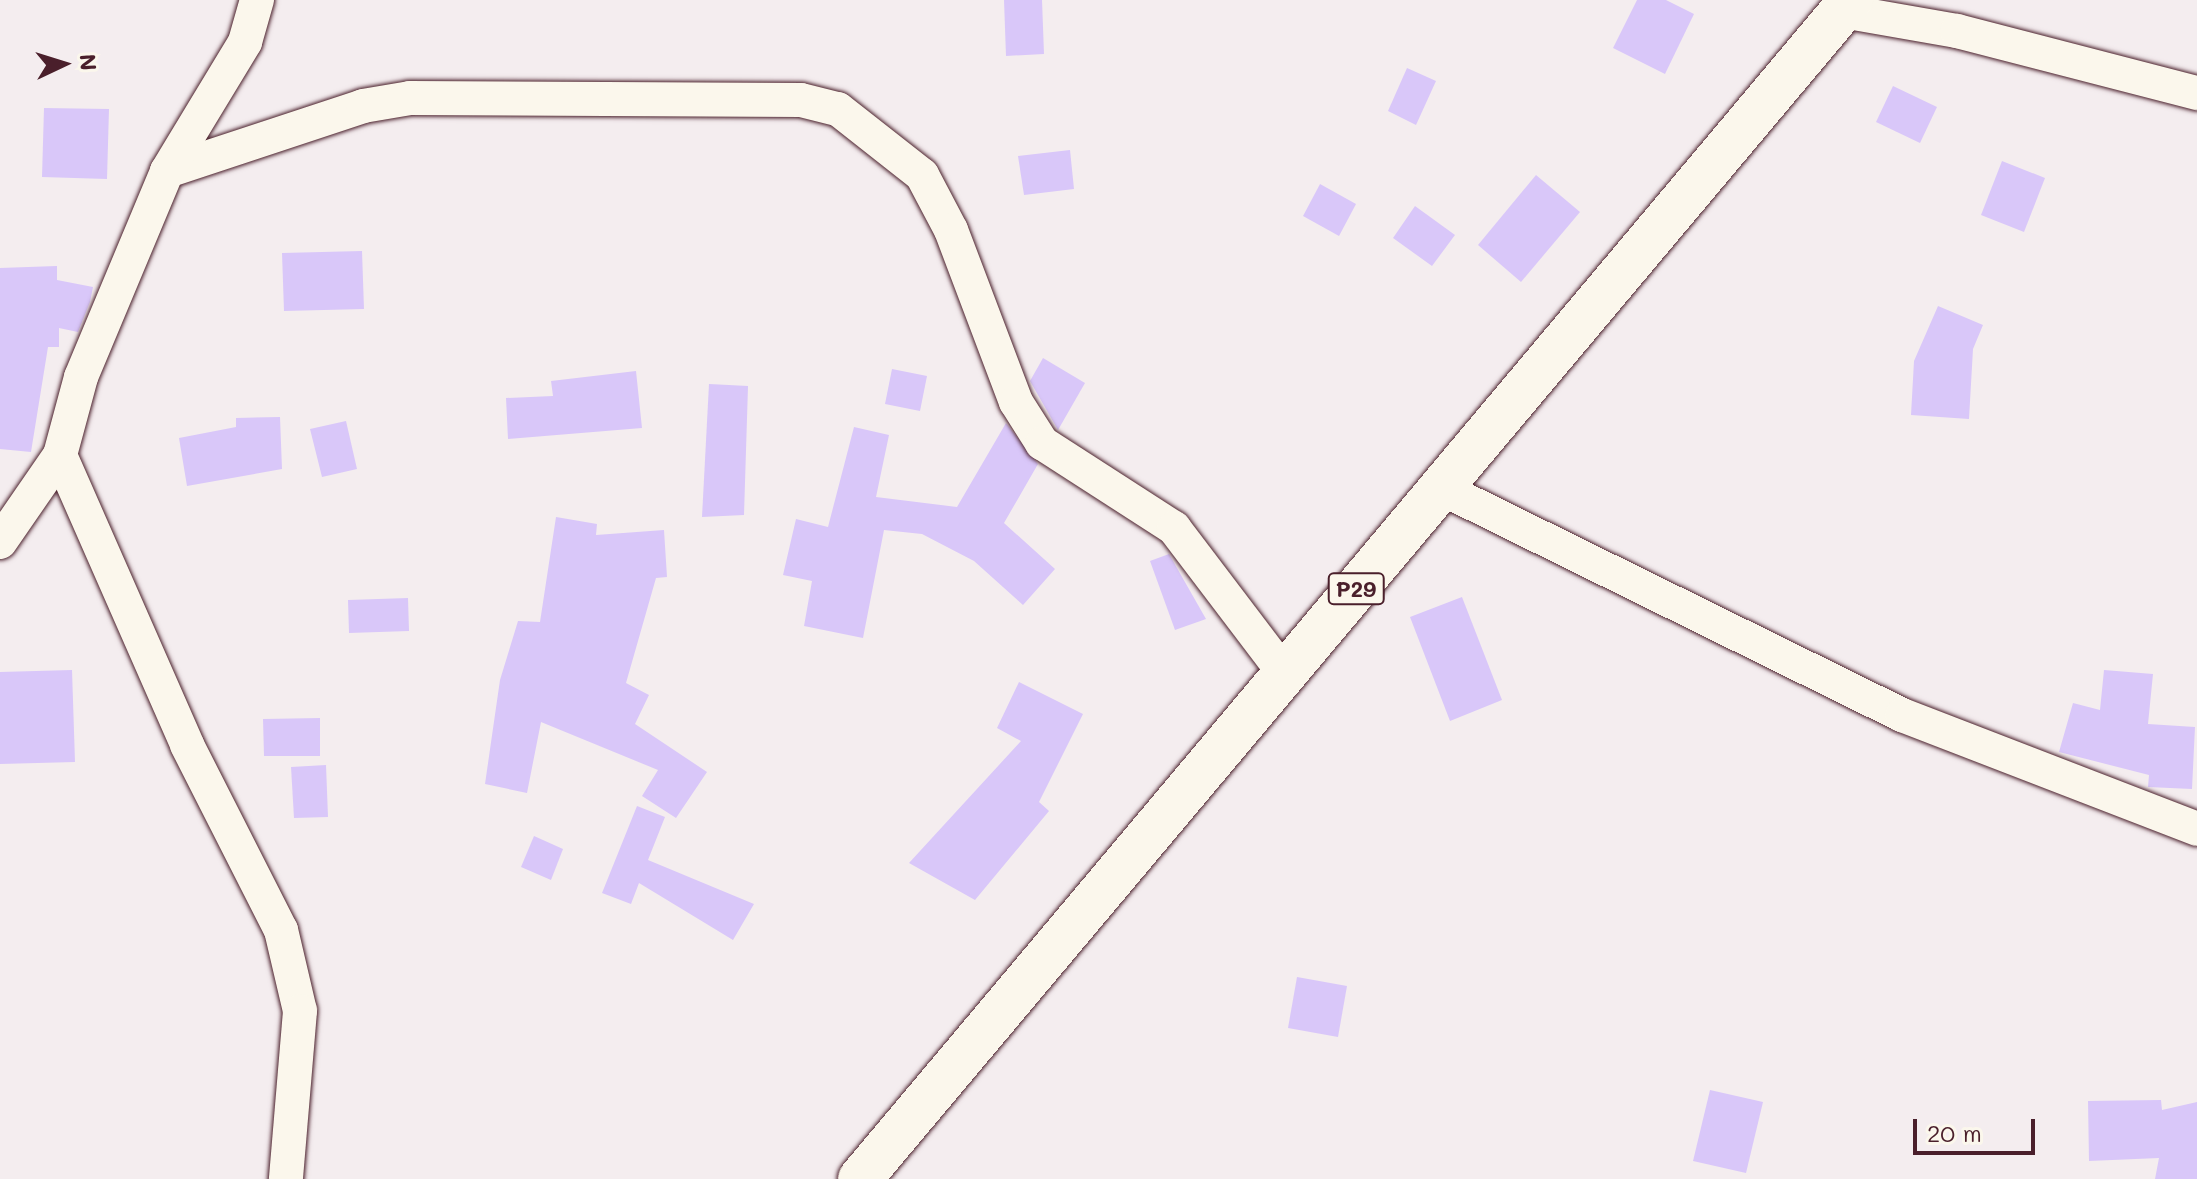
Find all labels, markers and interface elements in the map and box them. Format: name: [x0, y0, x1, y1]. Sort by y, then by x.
north arrow: [24, 24, 104, 104]
text: N: [73, 53, 103, 72]
road number: P29: [1326, 571, 1386, 607]
scale bar: [1917, 1103, 2039, 1153]
text: 20 m: [1927, 1117, 1982, 1148]

